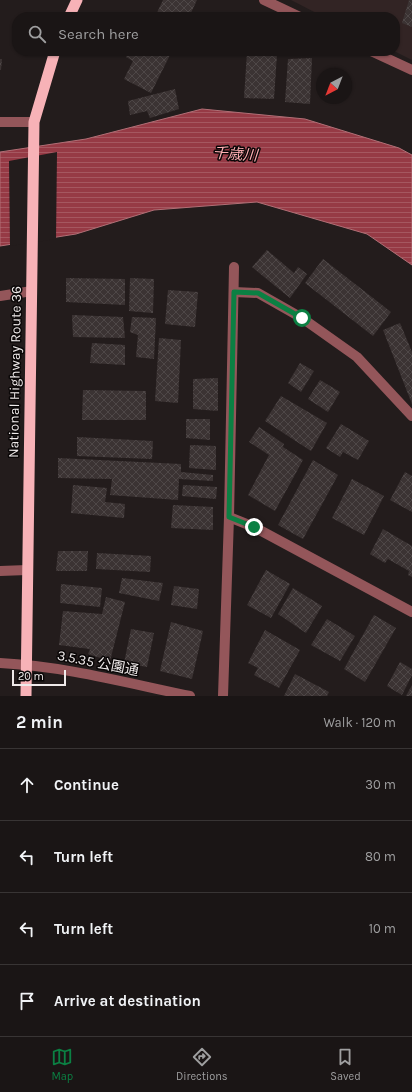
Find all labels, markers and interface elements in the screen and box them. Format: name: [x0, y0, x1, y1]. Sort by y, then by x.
search box: [12, 12, 400, 56]
icon: search: [26, 23, 48, 45]
text: Search here: [58, 25, 139, 43]
north arrow: [316, 68, 352, 104]
water label: 千歳川: [212, 143, 260, 165]
street label: National Highway Route 36: [5, 286, 25, 458]
route start: [293, 309, 311, 327]
route end: [245, 518, 263, 536]
street label: 3.5.35 公園通: [56, 647, 140, 679]
scale bar: [12, 668, 66, 687]
text: 20 m: [18, 670, 44, 683]
text: 2 min: [16, 712, 63, 732]
text: Walk · 120 m: [323, 715, 396, 730]
icon: ahead: [16, 774, 38, 796]
text: Continue: [54, 776, 119, 794]
text: 30 m: [365, 777, 396, 792]
icon: left: [16, 846, 38, 868]
text: Turn left: [54, 848, 113, 866]
text: 80 m: [365, 849, 396, 864]
icon: left: [16, 918, 38, 940]
text: Turn left: [54, 920, 113, 938]
text: 10 m: [369, 921, 396, 936]
icon: arrive: [16, 990, 38, 1012]
text: Arrive at destination: [54, 992, 201, 1010]
tab: Map: [51, 1046, 73, 1083]
tab: Directions: [176, 1046, 228, 1083]
tab: Saved: [330, 1046, 361, 1083]

